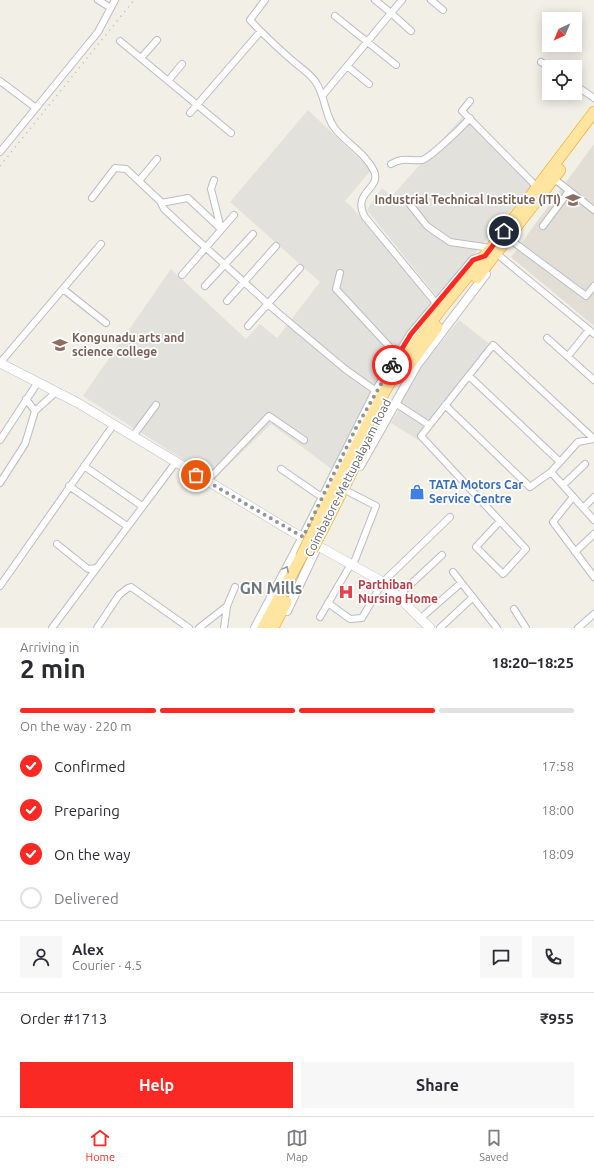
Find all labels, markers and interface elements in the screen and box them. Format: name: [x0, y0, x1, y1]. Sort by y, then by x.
north arrow: [542, 12, 582, 52]
map controls: [542, 12, 582, 100]
button: locate: [542, 60, 582, 100]
school or university icon: Industrial Technical Institute (ITI): [564, 191, 582, 209]
place label: Industrial Technical Institute (ITI): [374, 193, 561, 207]
pin: [487, 214, 521, 248]
icon: home: [493, 220, 515, 242]
place label: Kongunadu arts and science college: [72, 331, 184, 358]
school or university icon: Kongunadu arts and science college: [51, 336, 69, 354]
courier: [372, 345, 412, 385]
icon: bike: [381, 354, 403, 376]
street label: Coimbatore-Mettupalayam Road: [302, 397, 393, 559]
pin: [179, 458, 213, 492]
icon: bag: [185, 464, 207, 486]
place label: TATA Motors Car Service Centre: [429, 478, 523, 505]
shop icon: TATA Motors Car Service Centre: [408, 483, 426, 501]
one-way arrow: [281, 566, 289, 573]
place label: Parthiban Nursing Home: [358, 578, 438, 605]
district label: GN Mills: [240, 579, 302, 597]
hospital icon: Parthiban Nursing Home: [337, 583, 355, 601]
text: Arriving in: [20, 640, 79, 654]
text: 2 min: [20, 654, 86, 683]
text: 18:20–18:25: [491, 654, 574, 671]
text: On the way · 220 m: [20, 719, 132, 733]
icon: check: [20, 755, 42, 777]
text: Confirmed: [54, 758, 126, 775]
text: 17:58: [541, 759, 574, 773]
icon: check: [20, 799, 42, 821]
text: Preparing: [54, 802, 120, 819]
text: 18:00: [541, 803, 574, 817]
icon: check: [20, 843, 42, 865]
text: On the way: [54, 846, 130, 863]
text: 18:09: [541, 847, 574, 861]
text: Delivered: [54, 890, 119, 907]
button: person: [20, 936, 62, 978]
button: chat: [480, 936, 522, 978]
button: phone: [532, 936, 574, 978]
text: Alex: [72, 941, 104, 958]
text: Courier · 4.5: [72, 958, 142, 972]
text: Order #1713: [20, 1010, 107, 1027]
text: ₹955: [540, 1010, 574, 1027]
button: Help: [20, 1062, 293, 1108]
button: Share: [301, 1062, 574, 1108]
tab: Home: [86, 1127, 115, 1163]
tab: Map: [286, 1127, 308, 1163]
tab: Saved: [479, 1127, 508, 1163]

